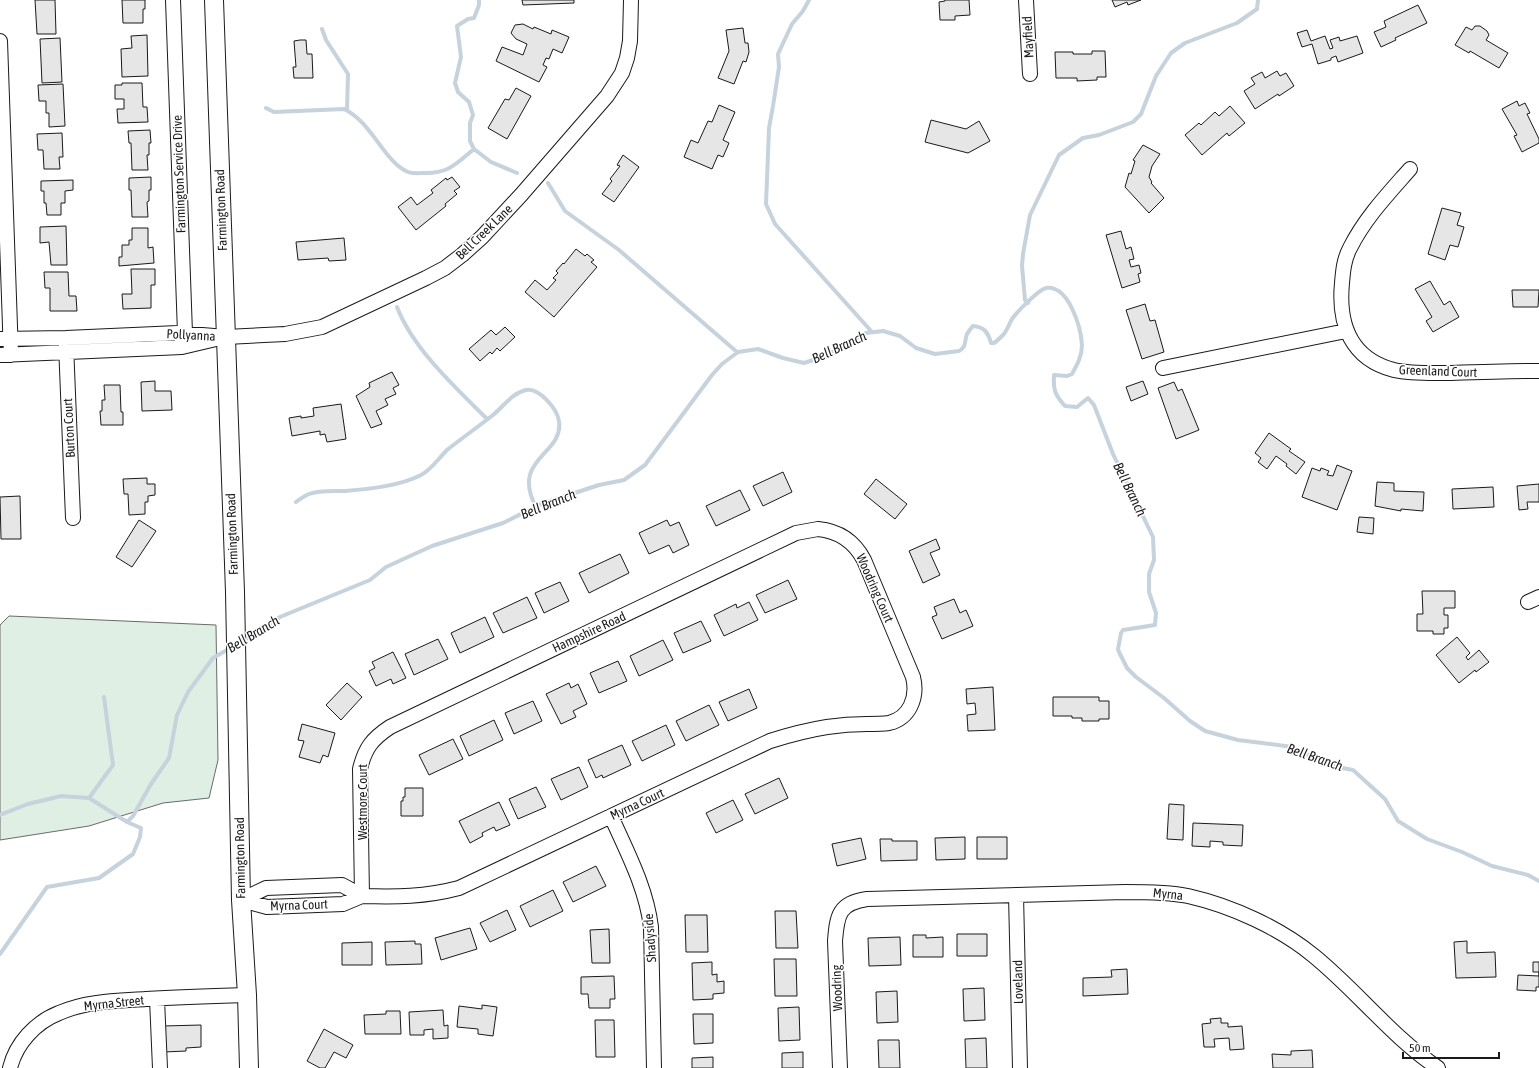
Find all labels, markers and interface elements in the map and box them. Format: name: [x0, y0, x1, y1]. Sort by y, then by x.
street label: Mayfield: [1019, 16, 1037, 58]
street label: Farmington Service Drive: [169, 115, 189, 233]
street label: Farmington Road: [212, 169, 230, 251]
street label: Bell Creek Lane: [453, 201, 516, 263]
street label: Pollyanna: [166, 326, 216, 344]
water label: Bell Branch: [809, 327, 869, 366]
street label: Greenland Court: [1399, 362, 1478, 380]
street label: Burton Court: [60, 398, 78, 458]
water label: Bell Branch: [1110, 459, 1150, 519]
water label: Bell Branch: [518, 486, 578, 522]
street label: Farmington Road: [223, 493, 241, 575]
street label: Woodring Court: [853, 551, 897, 625]
street label: Hampshire Road: [550, 608, 628, 656]
water label: Bell Branch: [224, 612, 282, 656]
water label: Bell Branch: [1285, 740, 1345, 774]
street label: Westmore Court: [355, 764, 370, 840]
street label: Myrna Court: [608, 785, 667, 823]
street label: Farmington Road: [232, 817, 248, 899]
street label: Myrna: [1152, 885, 1184, 903]
street label: Myrna Court: [270, 896, 328, 914]
street label: Shadyside: [641, 913, 659, 963]
street label: Loveland: [1010, 960, 1026, 1004]
street label: Woodring: [829, 964, 845, 1011]
street label: Myrna Street: [83, 992, 145, 1014]
scale bar: [1403, 1034, 1499, 1060]
text: 50 m: [1409, 1041, 1431, 1055]

